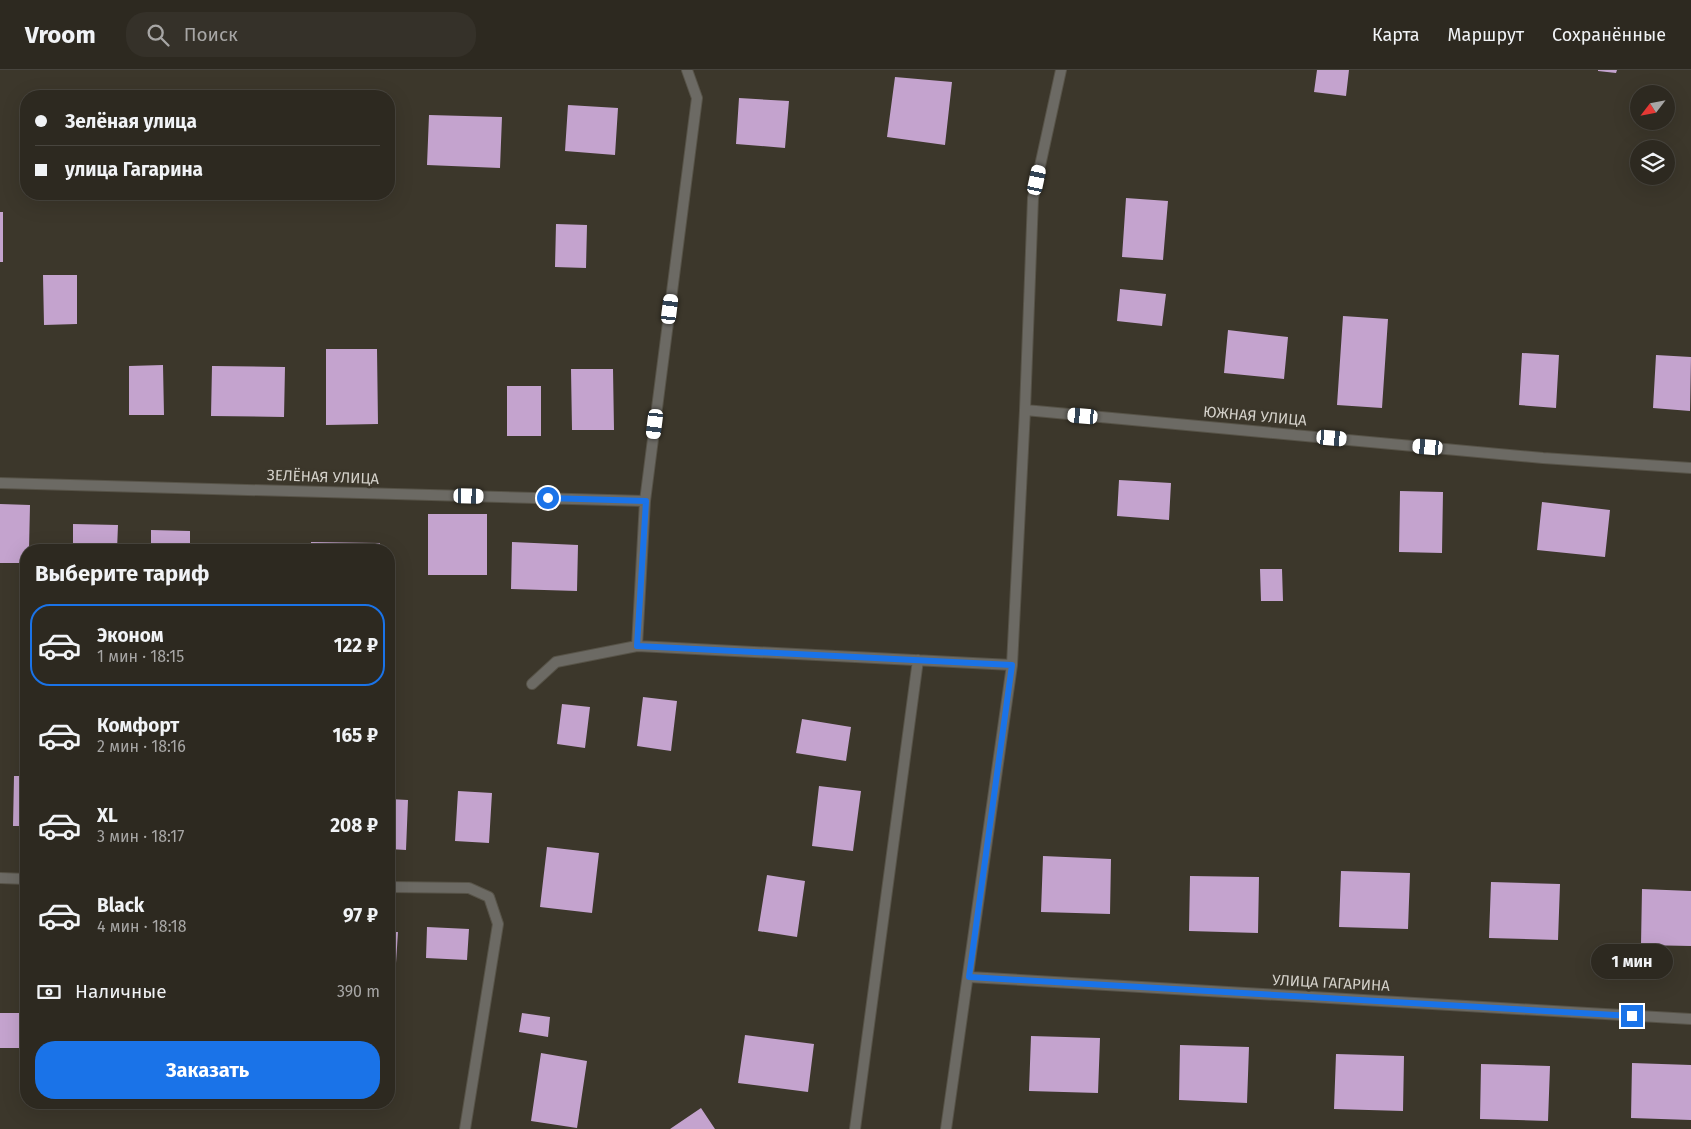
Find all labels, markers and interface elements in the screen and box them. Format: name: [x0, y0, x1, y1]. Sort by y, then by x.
search box: [126, 12, 476, 57]
text: Vroom: [25, 21, 96, 49]
icon: search: [144, 21, 172, 49]
text: Поиск: [184, 23, 238, 46]
text: Карта: [1372, 24, 1420, 46]
text: Маршрут: [1448, 24, 1524, 46]
text: Сохранённые: [1552, 24, 1666, 46]
north arrow: [1630, 85, 1675, 130]
map controls: [1630, 85, 1675, 185]
text: Зелёная улица: [65, 110, 197, 133]
button: layers: [1630, 140, 1675, 185]
text: улица Гагарина: [65, 158, 203, 181]
car: [1026, 164, 1047, 196]
car: [660, 293, 679, 325]
street label: ЮЖНАЯ УЛИЦА: [1202, 403, 1308, 430]
car: [1067, 407, 1098, 425]
car: [645, 408, 664, 440]
car: [1316, 429, 1347, 447]
car: [1412, 438, 1443, 456]
street label: ЗЕЛЁНАЯ УЛИЦА: [267, 466, 380, 488]
route start: [537, 487, 559, 509]
car: [453, 488, 484, 504]
text: Выберите тариф: [35, 560, 210, 587]
icon: car: [37, 623, 82, 668]
text: Эконом: [97, 624, 164, 647]
text: 122 ₽: [334, 634, 378, 657]
text: 1 мин · 18:15: [97, 647, 184, 666]
icon: car: [37, 713, 82, 758]
text: Комфорт: [97, 714, 179, 737]
text: 165 ₽: [333, 724, 378, 747]
text: 2 мин · 18:16: [97, 737, 186, 756]
icon: car: [37, 803, 82, 848]
text: XL: [97, 804, 118, 827]
text: 208 ₽: [330, 814, 378, 837]
text: 3 мин · 18:17: [97, 827, 184, 846]
icon: car: [37, 893, 82, 938]
text: Black: [97, 894, 144, 917]
text: 97 ₽: [343, 904, 378, 927]
text: 4 мин · 18:18: [97, 917, 187, 936]
callout: 1 мин: [1591, 944, 1673, 978]
text: 1 мин: [1612, 952, 1652, 971]
street label: УЛИЦА ГАГАРИНА: [1272, 971, 1391, 995]
icon: cash: [35, 978, 63, 1006]
text: Наличные: [75, 980, 167, 1003]
text: 390 m: [337, 982, 380, 1001]
route end: [1621, 1005, 1643, 1027]
button: Заказать: [35, 1041, 380, 1099]

